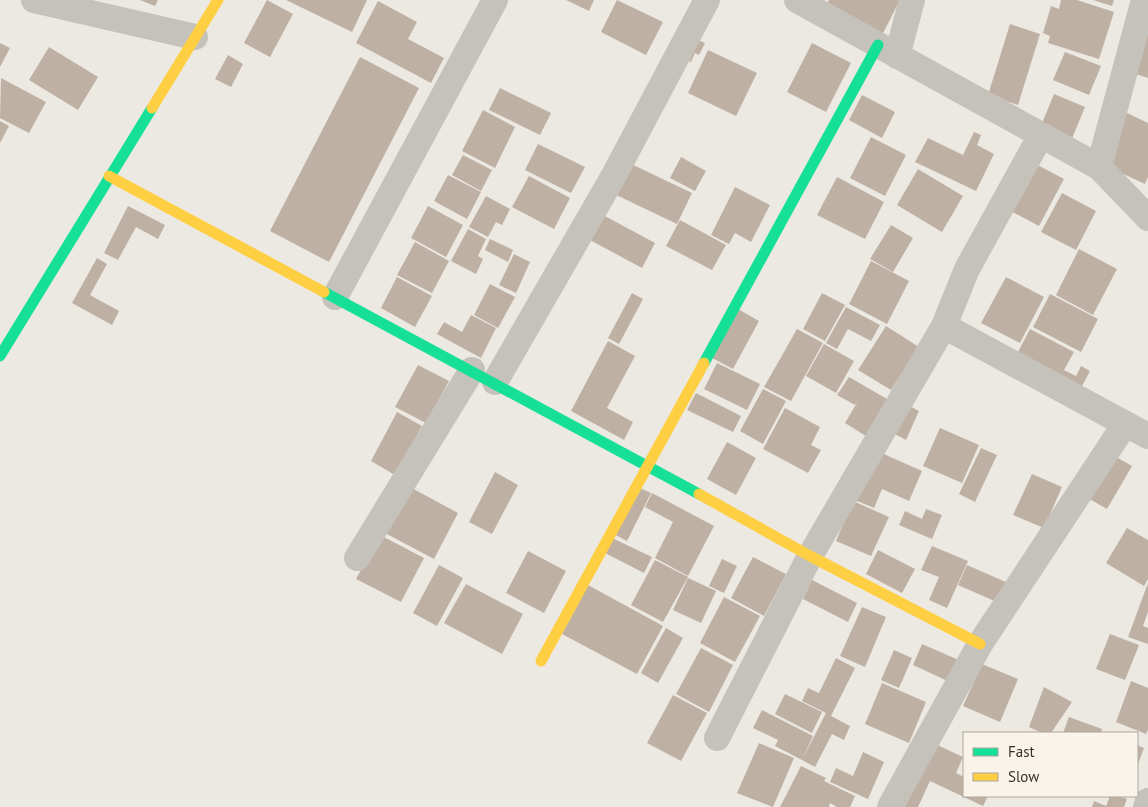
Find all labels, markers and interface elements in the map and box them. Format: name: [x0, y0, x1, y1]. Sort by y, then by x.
legend: [963, 732, 1138, 797]
text: Fast: [1008, 742, 1035, 761]
text: Slow: [1008, 767, 1039, 786]

